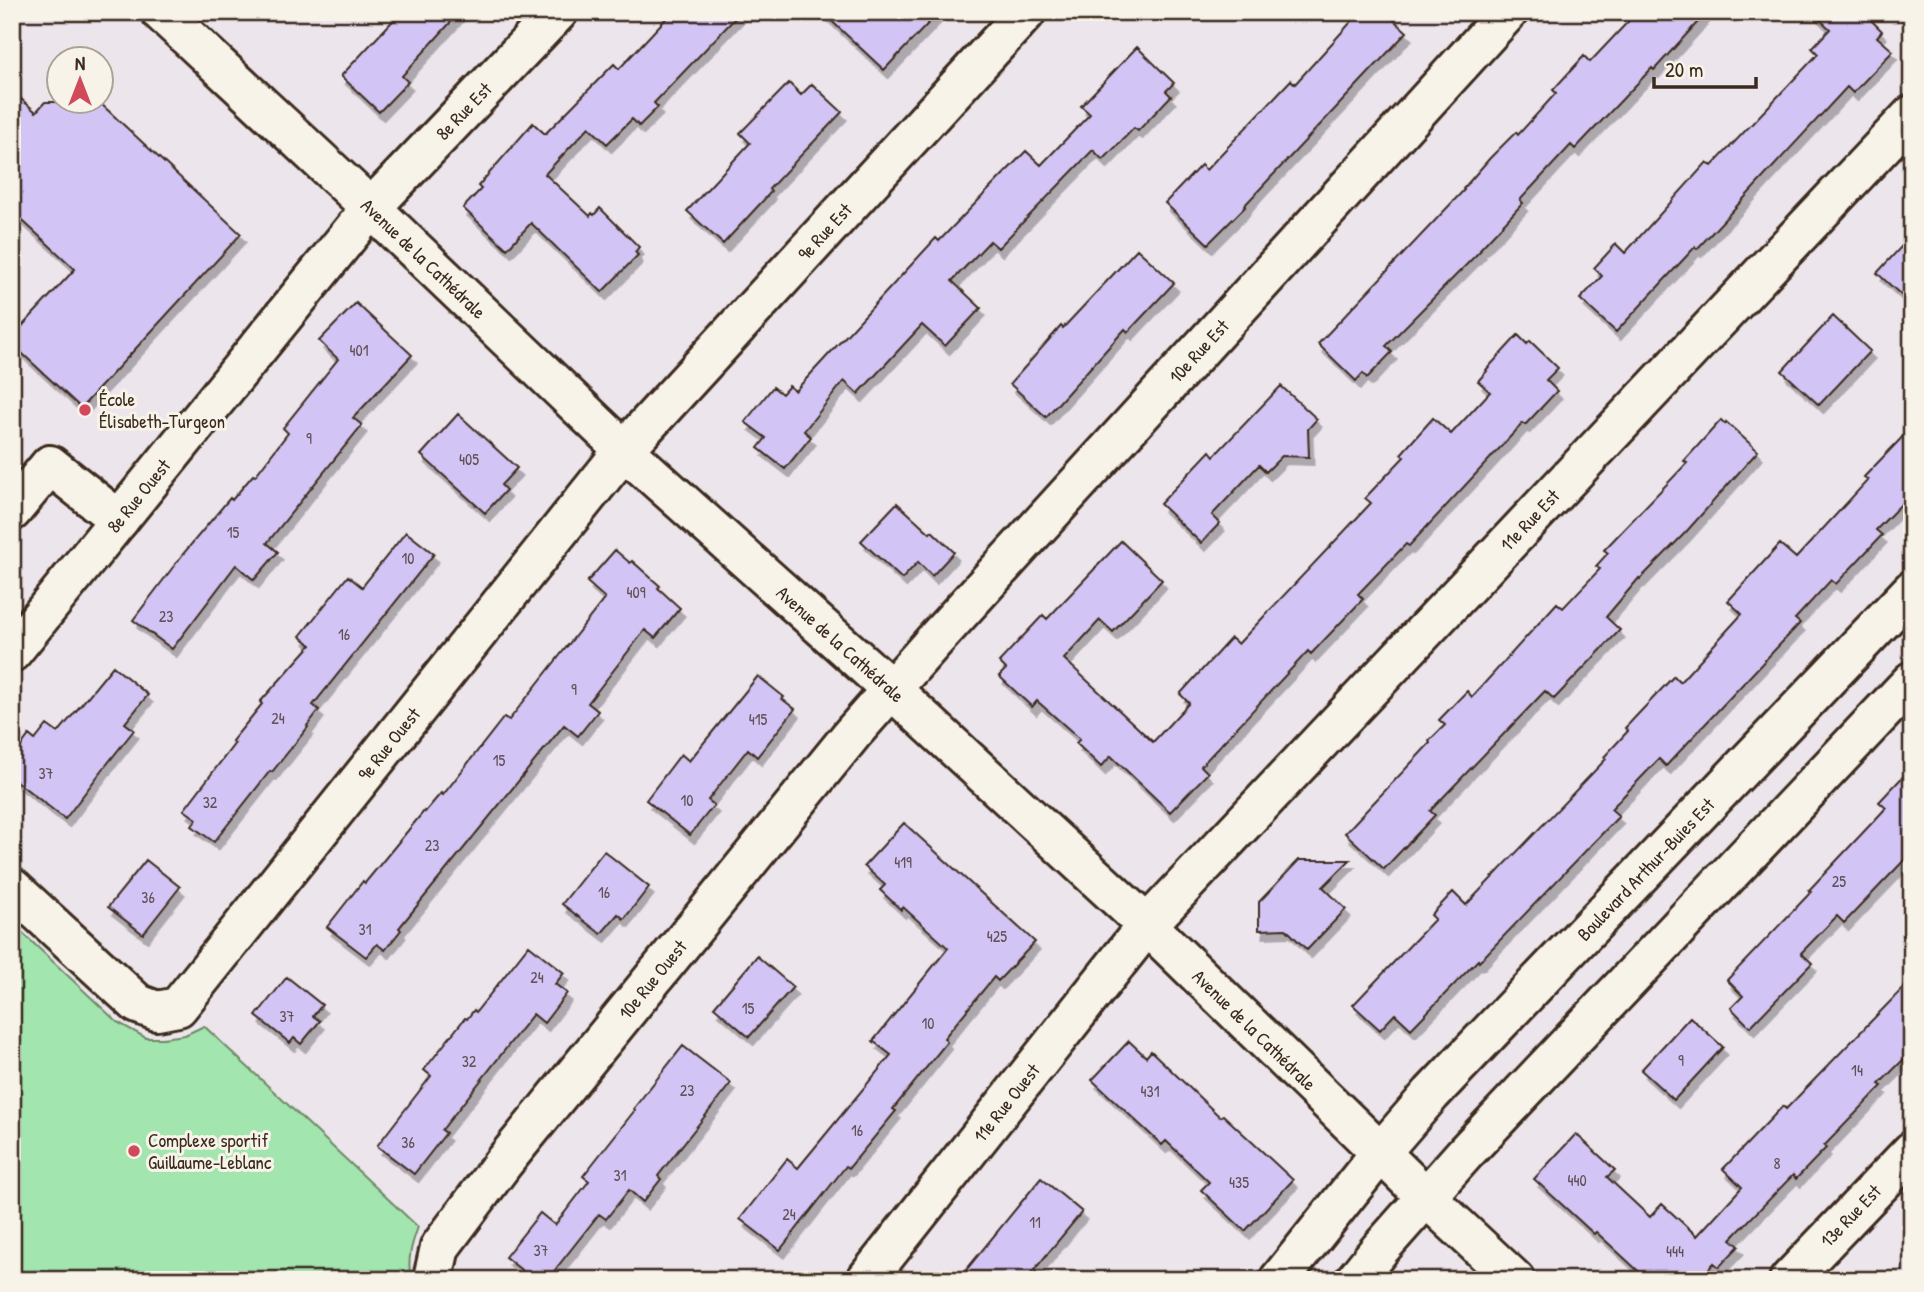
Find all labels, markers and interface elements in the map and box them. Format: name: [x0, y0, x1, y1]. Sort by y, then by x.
north arrow: [46, 46, 116, 116]
scale bar: [1654, 46, 1756, 90]
text: N: [75, 50, 85, 76]
text: 20 m: [1665, 55, 1703, 84]
street label: 8e Rue Est: [430, 76, 498, 146]
street label: Avenue de la Cathédrale: [355, 192, 492, 325]
street label: 9e Rue Est: [791, 197, 858, 266]
street label: 10e Rue Est: [1163, 313, 1235, 388]
house number: 401: [350, 339, 369, 361]
place label: École Élisabeth-Turgeon: [99, 386, 225, 434]
marker: École Élisabeth-Turgeon: [77, 402, 93, 418]
house number: 9: [306, 427, 312, 449]
house number: 405: [459, 448, 479, 470]
street label: 8e Rue Ouest: [101, 453, 176, 538]
street label: 11e Rue Est: [1494, 483, 1566, 557]
house number: 15: [227, 521, 240, 543]
house number: 10: [402, 547, 414, 569]
street label: Avenue de la Cathédrale: [771, 580, 911, 708]
house number: 409: [626, 581, 646, 603]
house number: 23: [159, 605, 173, 627]
house number: 16: [338, 623, 350, 645]
house number: 9: [571, 678, 577, 700]
street label: 9e Rue Ouest: [351, 702, 426, 786]
house number: 24: [271, 707, 285, 729]
house number: 415: [749, 708, 768, 730]
house number: 15: [493, 749, 506, 771]
house number: 37: [38, 762, 54, 784]
house number: 10: [681, 789, 693, 811]
house number: 32: [203, 791, 218, 813]
street label: Boulevard Arthur-Buies Est: [1571, 792, 1720, 946]
house number: 23: [425, 834, 439, 856]
house number: 419: [894, 851, 912, 873]
house number: 25: [1832, 870, 1846, 892]
house number: 16: [598, 881, 610, 903]
house number: 36: [141, 886, 155, 908]
house number: 31: [359, 918, 372, 940]
house number: 425: [987, 925, 1007, 947]
street label: 10e Rue Ouest: [612, 934, 693, 1025]
street label: Avenue de la Cathédrale: [1187, 963, 1322, 1097]
house number: 24: [530, 966, 544, 988]
house number: 15: [742, 997, 755, 1019]
house number: 37: [279, 1005, 295, 1027]
house number: 10: [922, 1012, 934, 1034]
house number: 9: [1678, 1049, 1684, 1071]
house number: 32: [462, 1050, 477, 1072]
street label: 11e Rue Ouest: [967, 1058, 1046, 1148]
house number: 14: [1851, 1059, 1863, 1081]
house number: 23: [680, 1079, 694, 1101]
house number: 431: [1141, 1080, 1160, 1102]
house number: 16: [851, 1119, 863, 1141]
place label: Complexe sportif Guillaume-Leblanc: [148, 1127, 272, 1175]
house number: 36: [401, 1131, 415, 1153]
marker: Complexe sportif Guillaume-Leblanc: [126, 1143, 142, 1159]
house number: 8: [1774, 1152, 1781, 1174]
house number: 31: [614, 1164, 627, 1186]
house number: 440: [1567, 1169, 1587, 1191]
house number: 435: [1229, 1171, 1249, 1193]
street label: 13e Rue Est: [1814, 1178, 1887, 1253]
house number: 24: [782, 1203, 796, 1225]
house number: 11: [1029, 1211, 1041, 1233]
house number: 37: [533, 1239, 549, 1261]
house number: 444: [1666, 1240, 1684, 1262]

